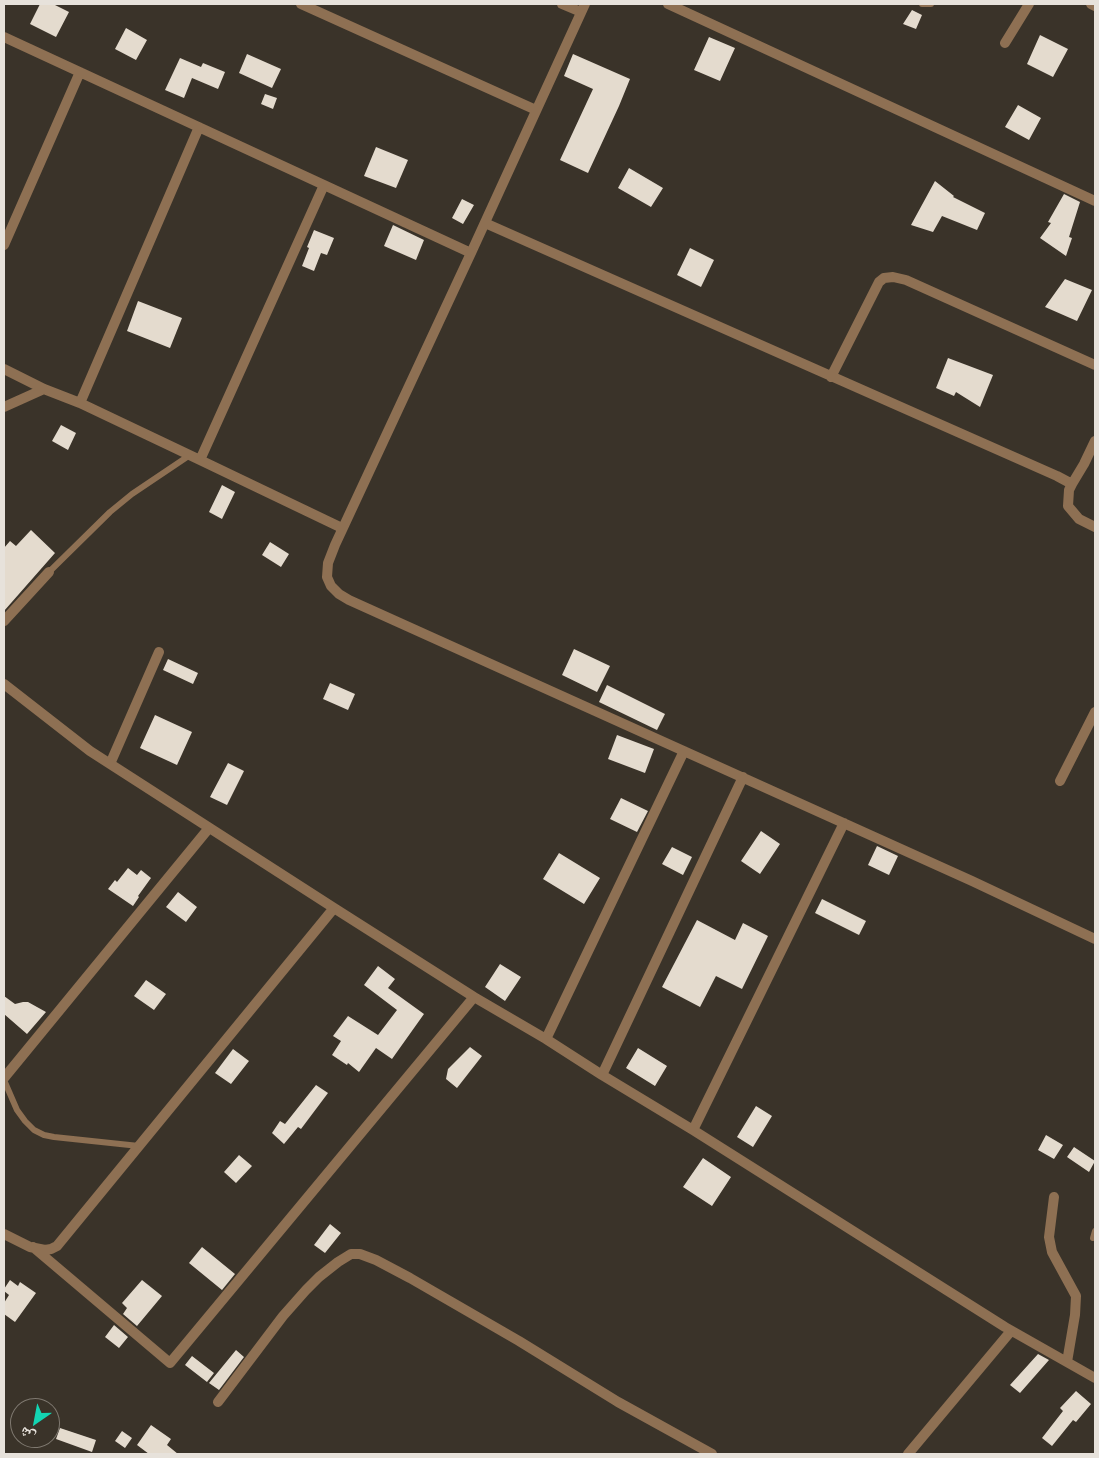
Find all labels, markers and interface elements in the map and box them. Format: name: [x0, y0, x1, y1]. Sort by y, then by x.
north arrow: [10, 1398, 60, 1448]
text: ش: [16, 1423, 39, 1446]

